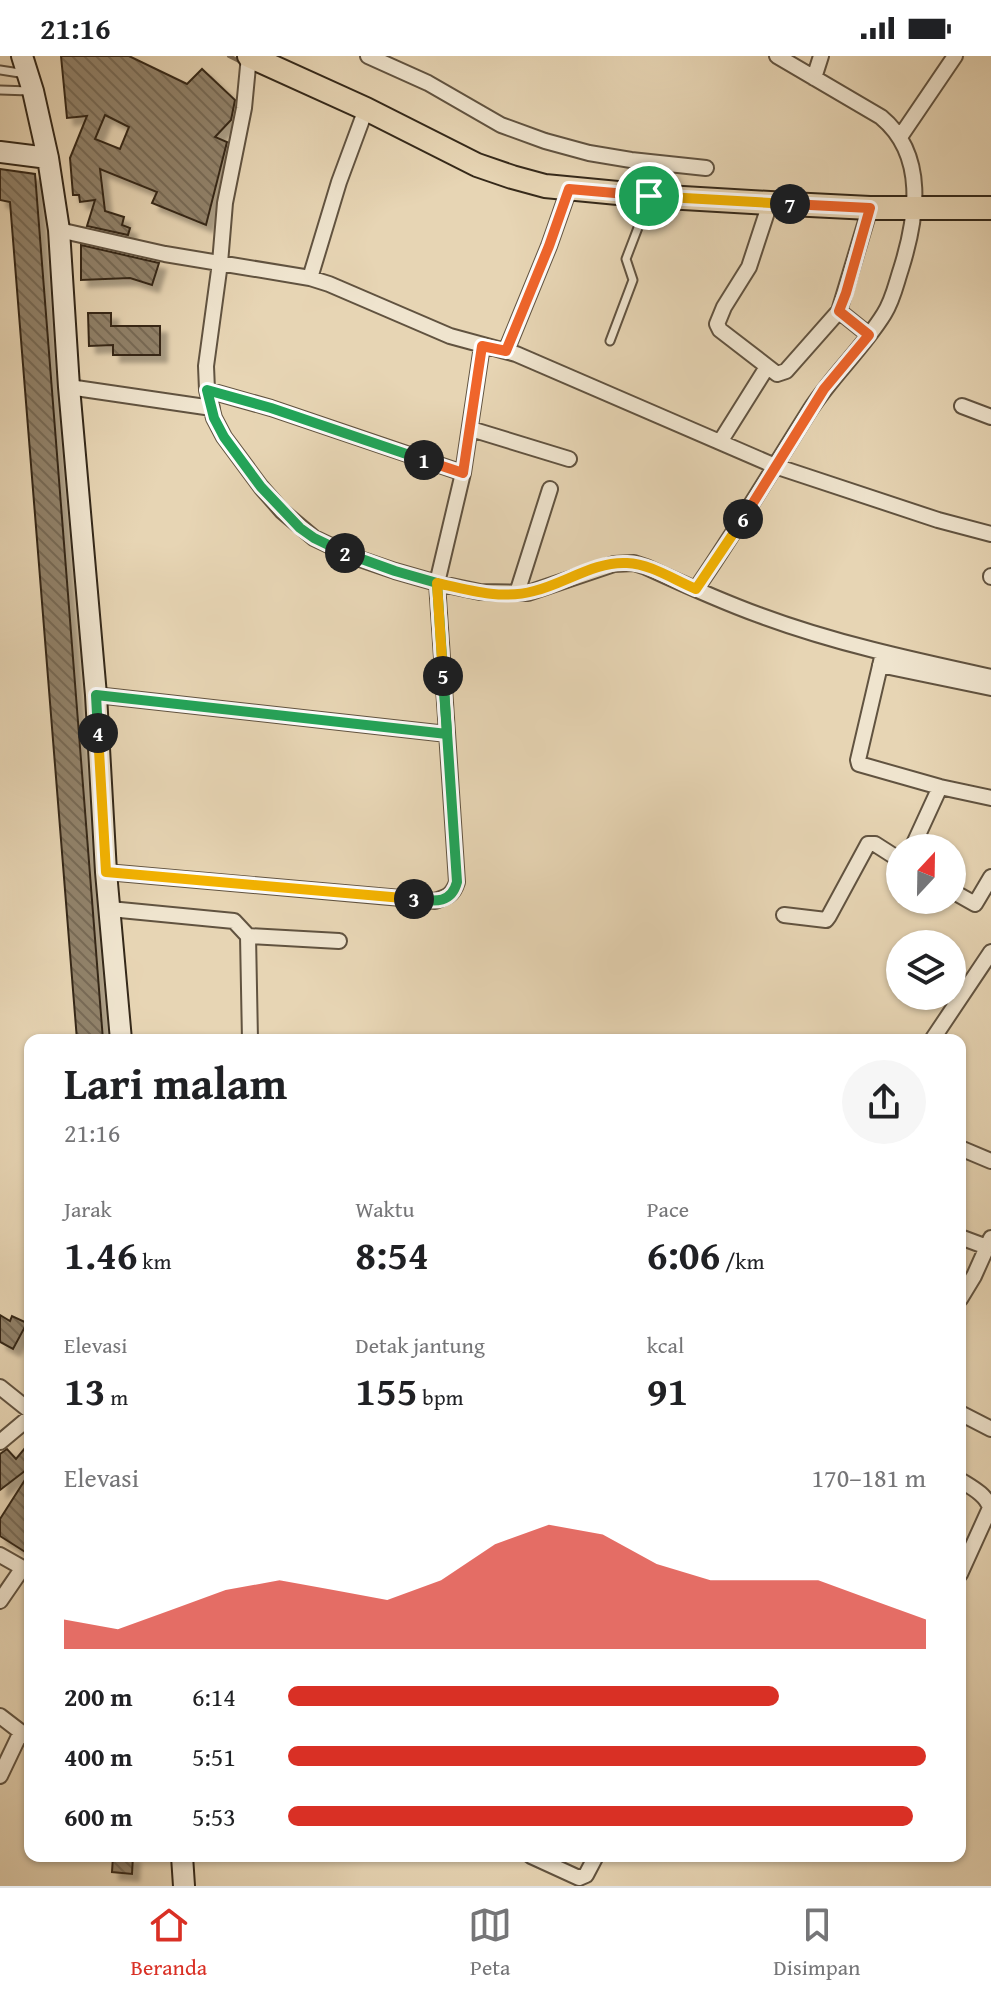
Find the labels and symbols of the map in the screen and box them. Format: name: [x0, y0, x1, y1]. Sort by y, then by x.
pin: [615, 162, 683, 230]
pin: 7: [770, 184, 810, 224]
pin: 1: [404, 440, 444, 480]
pin: 6: [723, 499, 763, 539]
pin: 2: [325, 533, 365, 573]
pin: 5: [423, 656, 463, 696]
pin: 4: [78, 713, 118, 753]
north arrow: [886, 834, 966, 914]
pin: 3: [394, 879, 434, 919]

